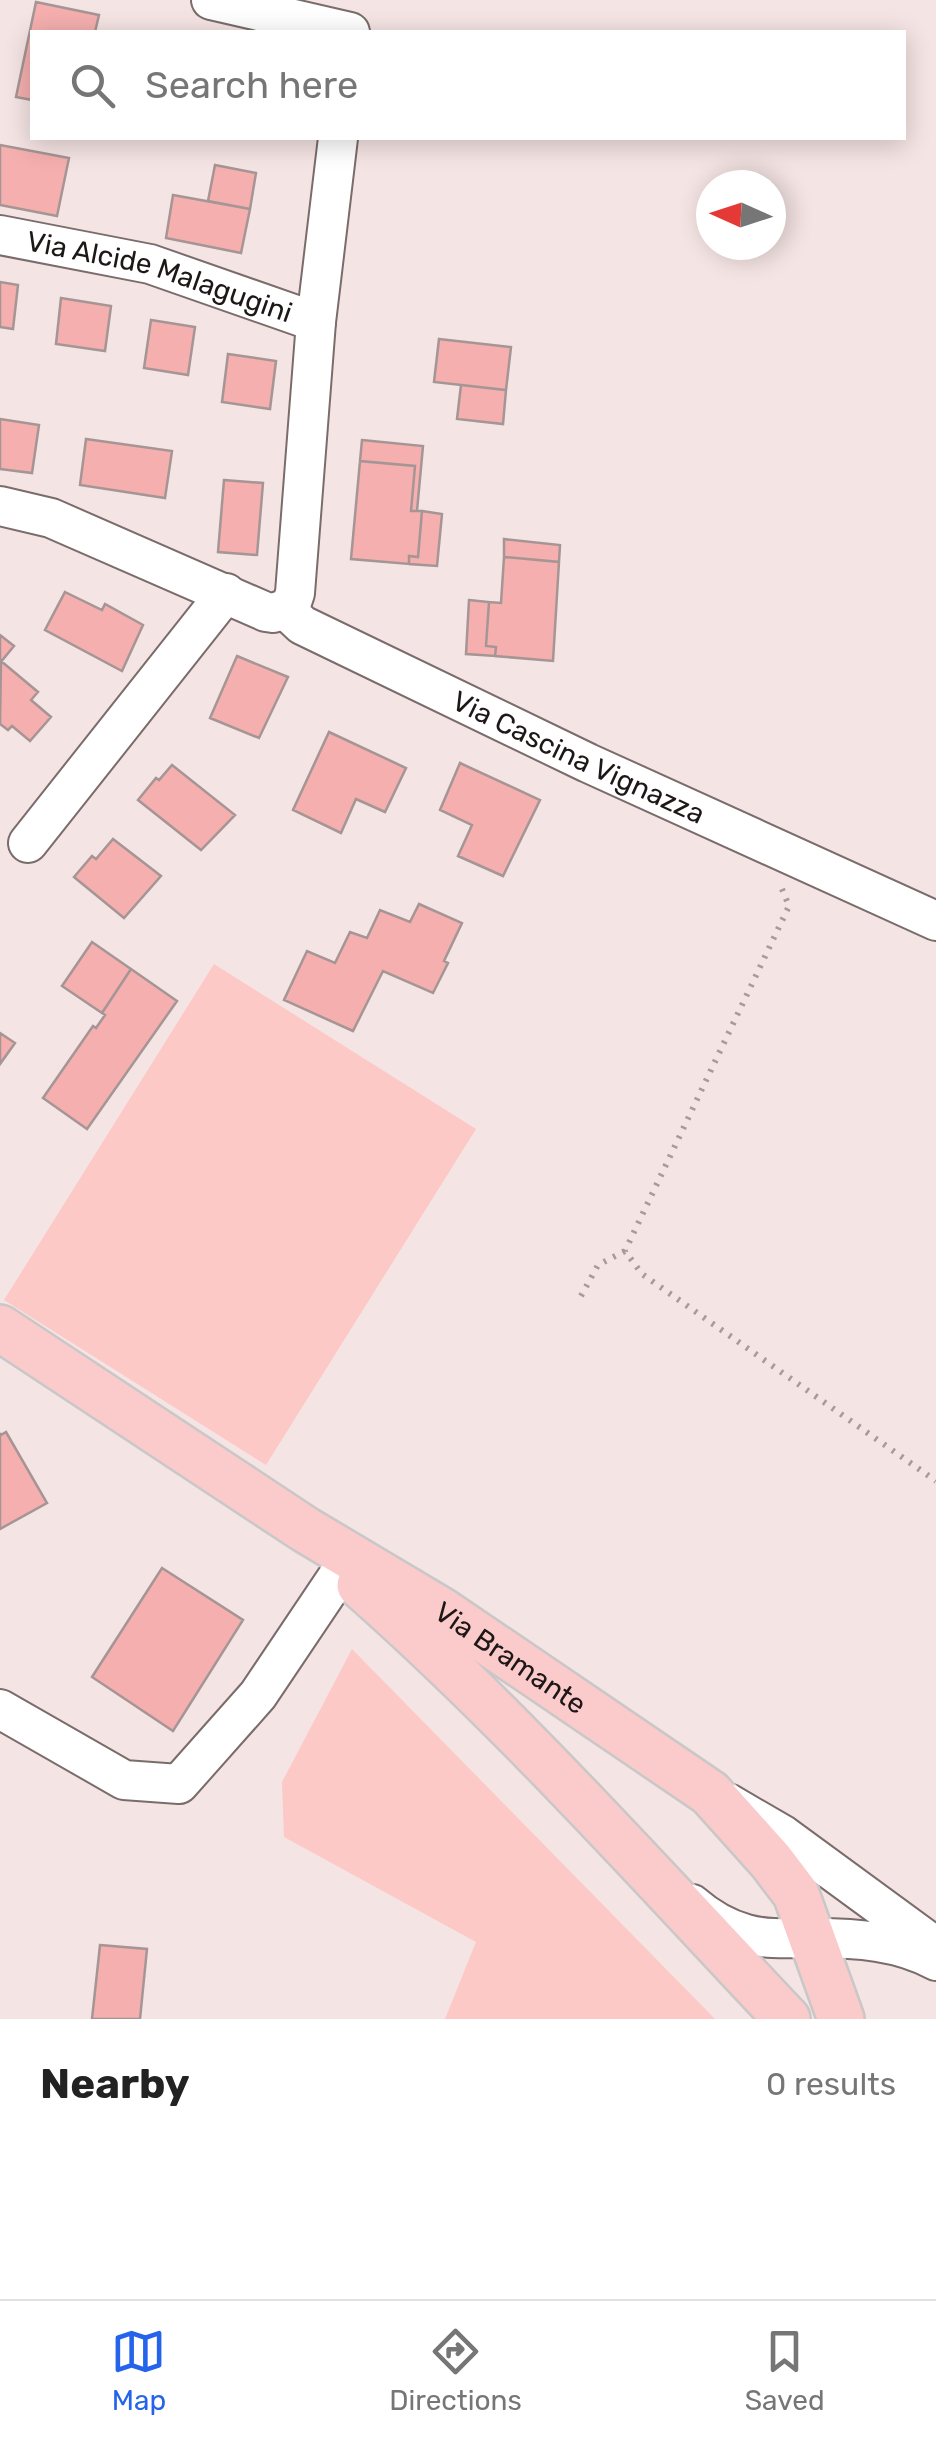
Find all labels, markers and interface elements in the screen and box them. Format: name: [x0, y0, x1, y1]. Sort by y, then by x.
search box: [30, 30, 906, 140]
icon: search: [65, 58, 120, 113]
text: Search here: [145, 62, 358, 108]
north arrow: [696, 170, 786, 260]
street label: Via Alcide Malagugini: [24, 224, 297, 329]
street label: Via Cascina Vignazza: [447, 684, 710, 830]
street label: Via Bramante: [429, 1595, 593, 1721]
text: Nearby: [40, 2059, 190, 2109]
text: 0 results: [766, 2065, 896, 2103]
tab: Map: [111, 2324, 166, 2417]
tab: Directions: [389, 2324, 522, 2417]
tab: Saved: [745, 2324, 825, 2417]

